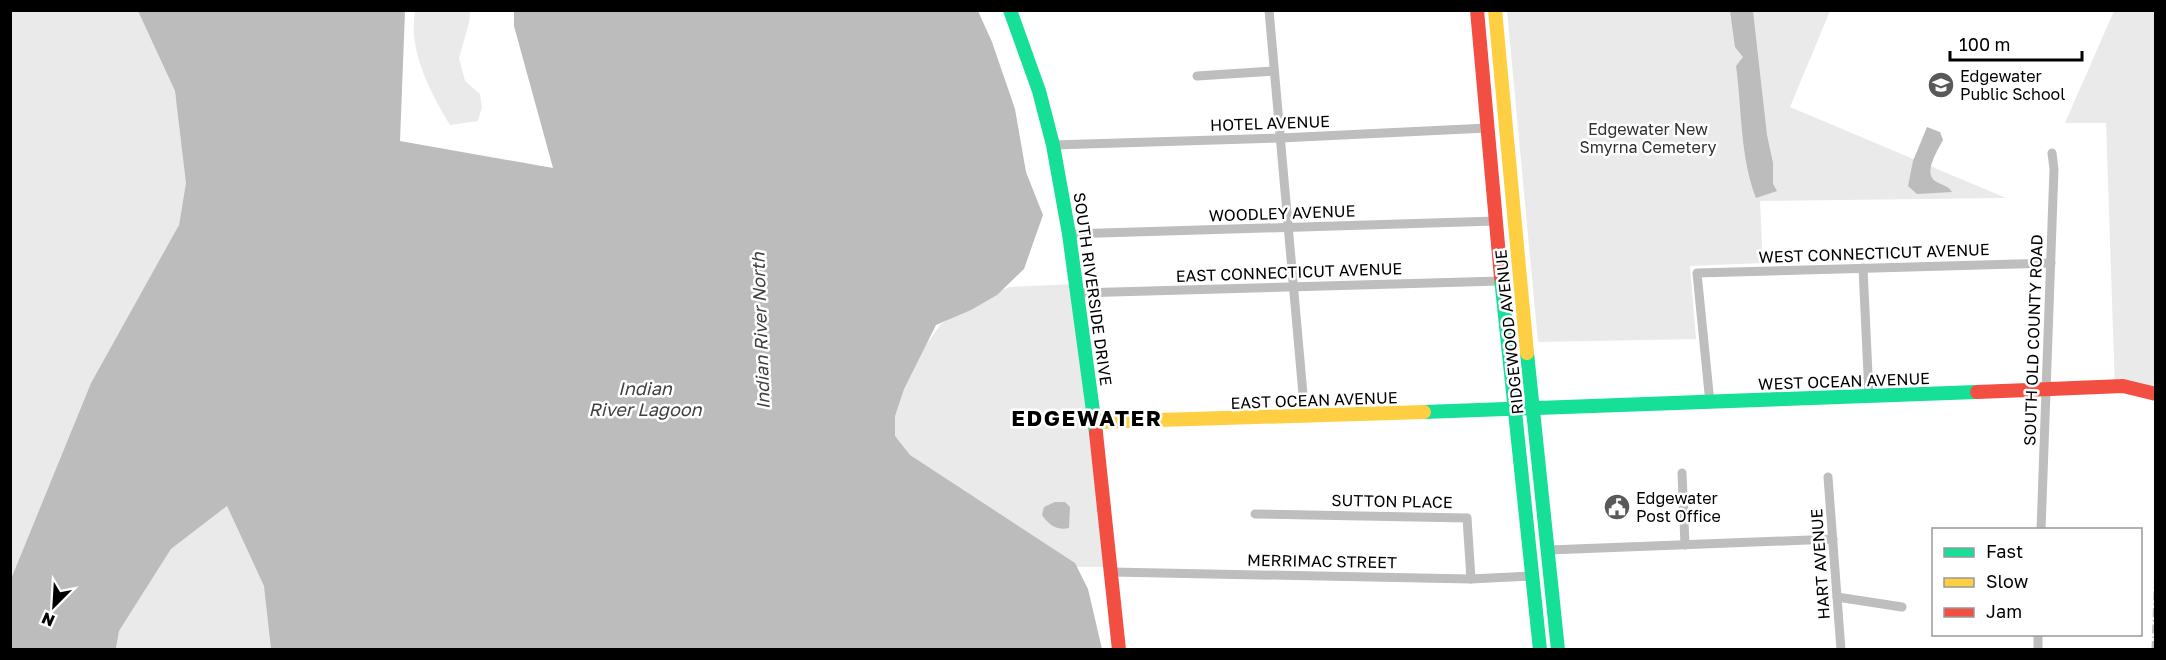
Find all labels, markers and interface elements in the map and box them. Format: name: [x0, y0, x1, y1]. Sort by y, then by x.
scale bar: [1950, 24, 2082, 62]
text: 100 m: [1959, 33, 2010, 55]
place label: Edgewater Public School: [1960, 66, 2065, 104]
school or university icon: Edgewater Public School: [1926, 70, 1956, 100]
street label: HOTEL AVENUE: [1210, 111, 1330, 135]
park label: Edgewater New Smyrna Cemetery: [1579, 119, 1717, 157]
street label: SOUTH RIVERSIDE DRIVE: [1070, 191, 1116, 387]
street label: WOODLEY AVENUE: [1208, 200, 1356, 226]
street label: SOUTH OLD COUNTY ROAD: [2019, 234, 2047, 446]
street label: WEST CONNECTICUT AVENUE: [1758, 239, 1990, 267]
street label: RIDGEWOOD AVENUE: [1490, 249, 1528, 415]
water label: Indian River North: [746, 251, 774, 410]
street label: EAST CONNECTICUT AVENUE: [1176, 258, 1402, 286]
street label: WEST OCEAN AVENUE: [1758, 368, 1930, 394]
water label: Indian River Lagoon: [588, 377, 702, 420]
street label: EAST OCEAN AVENUE: [1230, 387, 1398, 413]
district label: EDGEWATER: [1011, 404, 1163, 431]
place label: Edgewater Post Office: [1636, 488, 1721, 526]
street label: SUTTON PLACE: [1331, 490, 1453, 512]
public building icon: Edgewater Post Office: [1602, 492, 1632, 522]
street label: HART AVENUE: [1806, 508, 1834, 620]
legend: [1932, 528, 2142, 636]
text: Fast: [1986, 540, 2023, 562]
street label: MERRIMAC STREET: [1247, 550, 1397, 572]
text: Slow: [1986, 570, 2029, 592]
north arrow: [24, 576, 84, 636]
text: Jam: [1986, 600, 2022, 622]
text: N: [38, 608, 58, 631]

